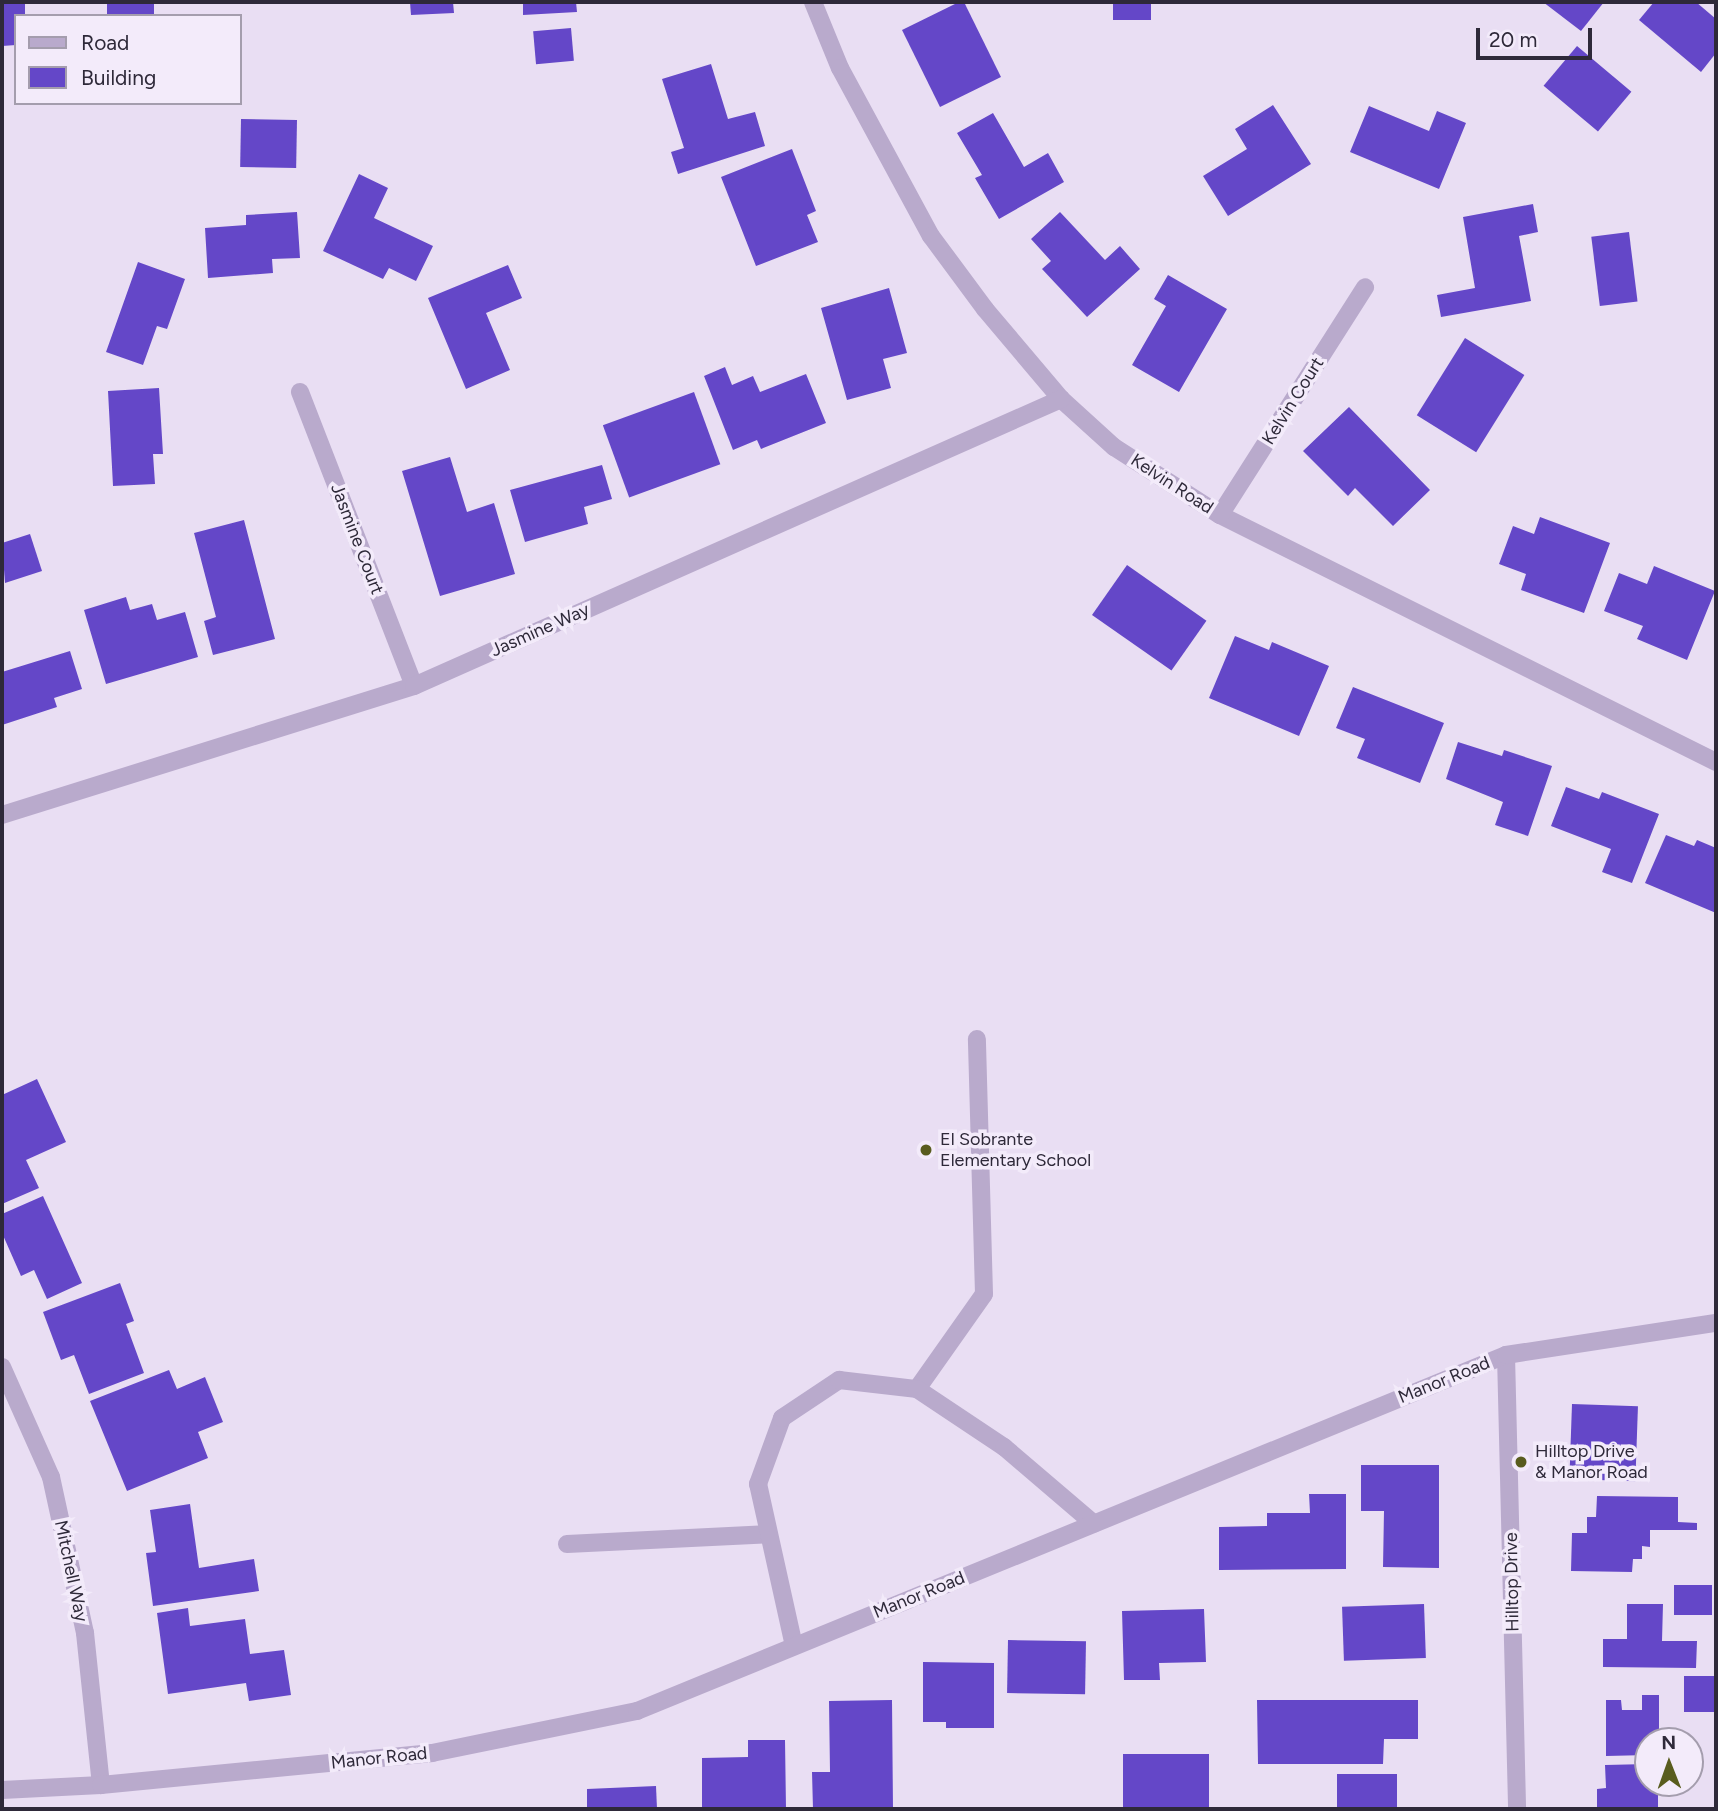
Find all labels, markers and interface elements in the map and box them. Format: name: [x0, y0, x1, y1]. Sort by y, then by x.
legend: [14, 14, 242, 105]
scale bar: [1480, 14, 1596, 58]
text: 20 m: [1489, 27, 1537, 52]
text: Road: [81, 30, 129, 55]
text: Building: [81, 65, 156, 90]
street label: Kelvin Court: [1258, 353, 1328, 449]
street label: Kelvin Road: [1127, 449, 1217, 519]
street label: Jasmine Court: [326, 481, 388, 597]
street label: Jasmine Way: [487, 599, 593, 661]
place label: El Sobrante Elementary School: [940, 1129, 1091, 1172]
marker: El Sobrante Elementary School: [918, 1142, 934, 1158]
street label: Manor Road: [1395, 1352, 1493, 1408]
place label: Hilltop Drive & Manor Road: [1535, 1441, 1648, 1484]
marker: Hilltop Drive & Manor Road: [1513, 1454, 1529, 1470]
street label: Mitchell Way: [50, 1518, 92, 1624]
street label: Hilltop Drive: [1500, 1532, 1524, 1632]
street label: Manor Road: [870, 1567, 968, 1623]
north arrow: [1634, 1727, 1704, 1797]
text: N: [1661, 1731, 1676, 1754]
street label: Manor Road: [330, 1742, 428, 1774]

